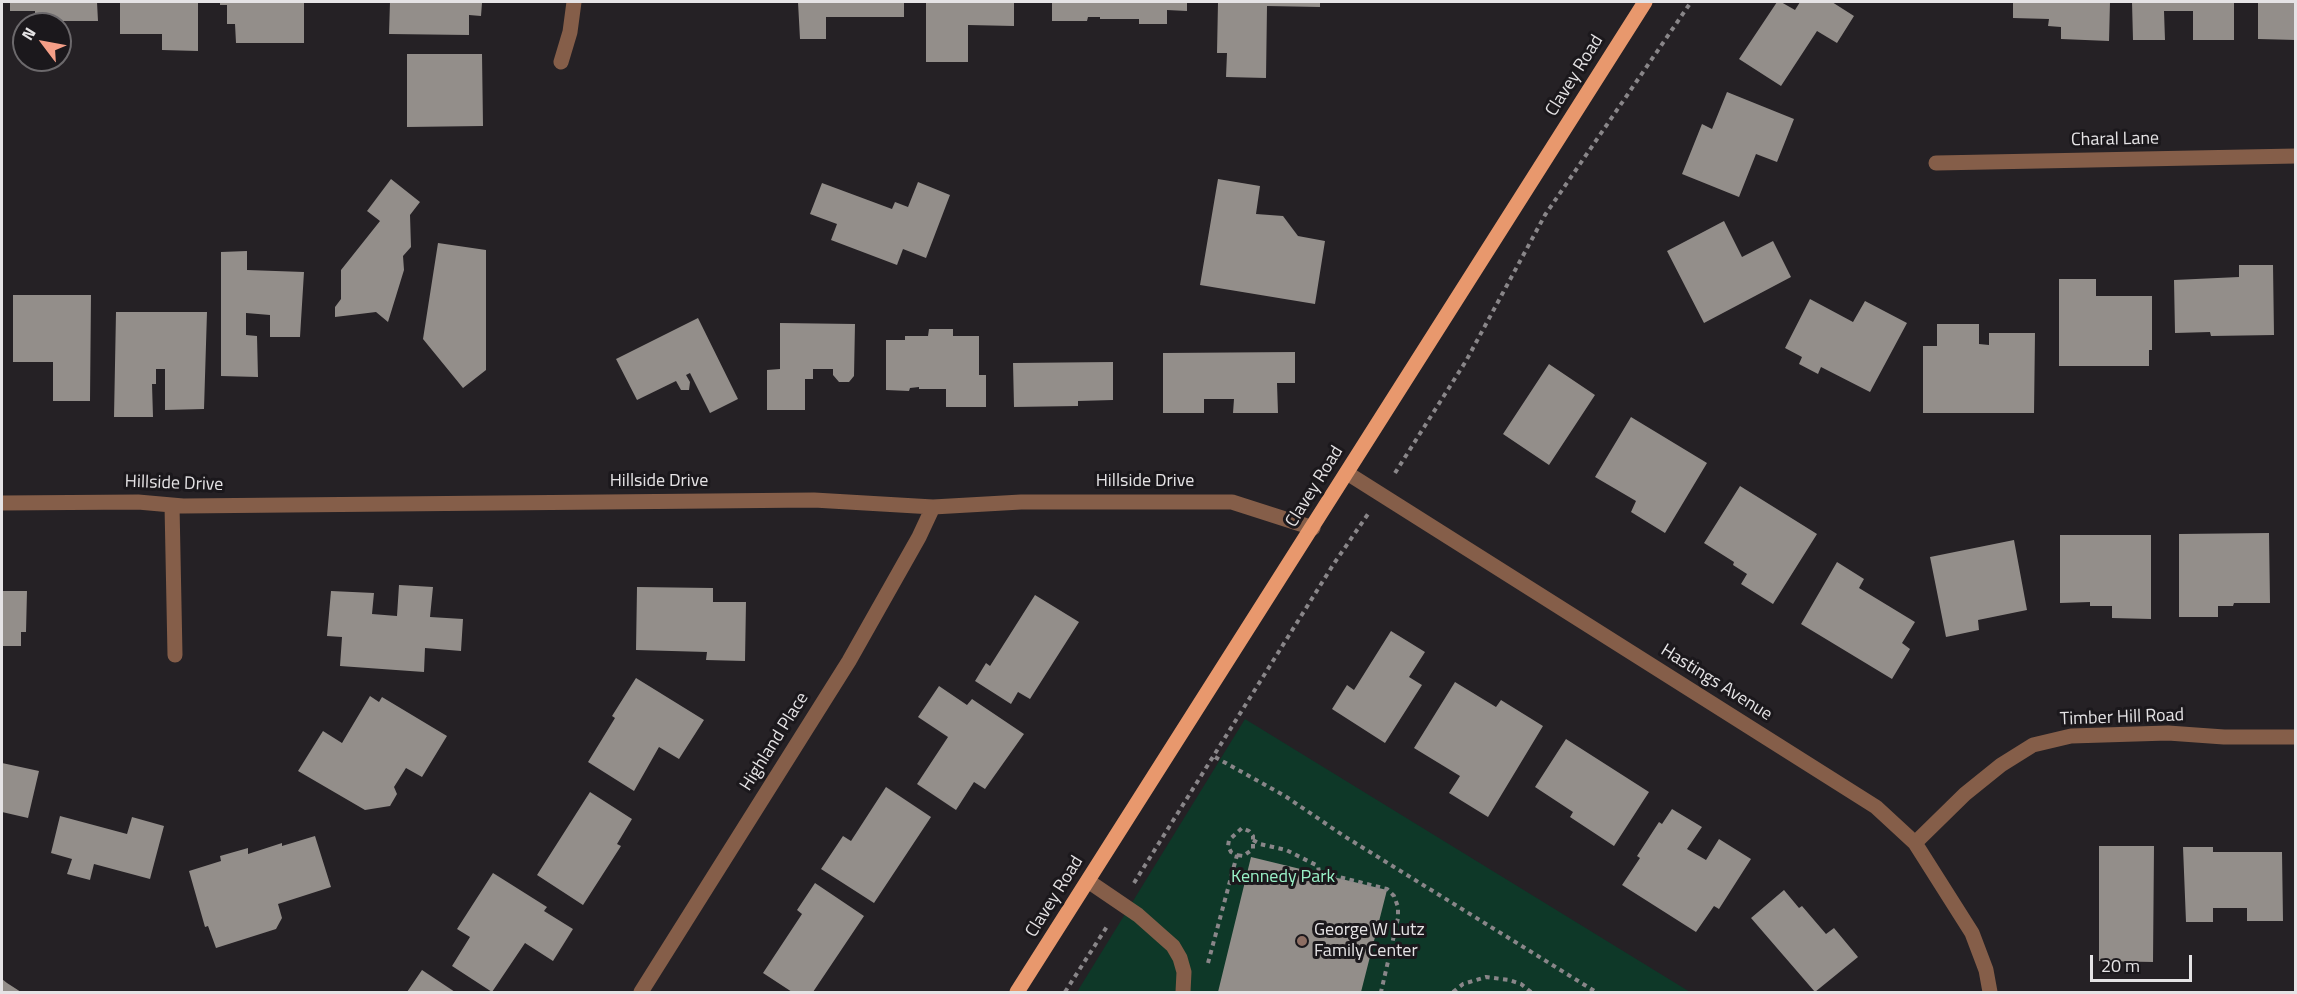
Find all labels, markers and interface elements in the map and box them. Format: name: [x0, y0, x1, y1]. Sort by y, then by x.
north arrow: [12, 12, 72, 72]
text: N: [15, 22, 42, 45]
street label: Clavey Road: [1541, 31, 1609, 121]
street label: Charal Lane: [2071, 128, 2159, 152]
street label: Clavey Road: [1281, 442, 1349, 532]
street label: Hillside Drive: [124, 471, 224, 497]
street label: Hillside Drive: [610, 471, 708, 493]
street label: Hillside Drive: [1096, 471, 1194, 493]
street label: Hastings Avenue: [1656, 640, 1776, 726]
street label: Highland Place: [736, 689, 814, 795]
street label: Timber Hill Road: [2059, 705, 2185, 731]
street label: Clavey Road: [1021, 852, 1089, 942]
park label: Kennedy Park: [1231, 867, 1335, 889]
place label: George W Lutz Family Center: [1314, 920, 1425, 962]
marker: George W Lutz Family Center: [1295, 934, 1309, 948]
scale bar: [2093, 943, 2195, 981]
text: 20 m: [2101, 952, 2140, 979]

